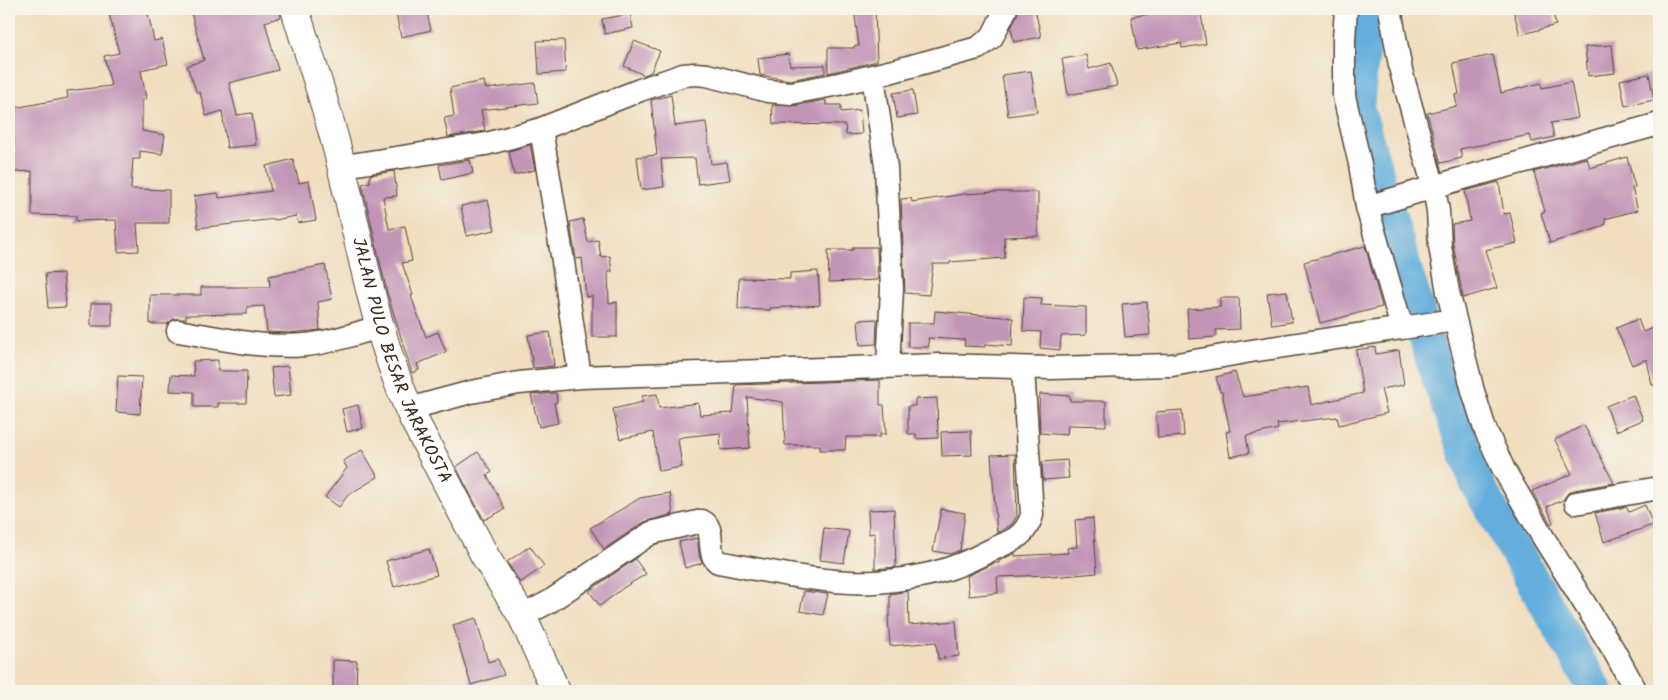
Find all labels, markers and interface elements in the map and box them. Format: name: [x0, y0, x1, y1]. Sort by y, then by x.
street label: JALAN PULO BESAR JARAKOSTA: [344, 235, 459, 489]

